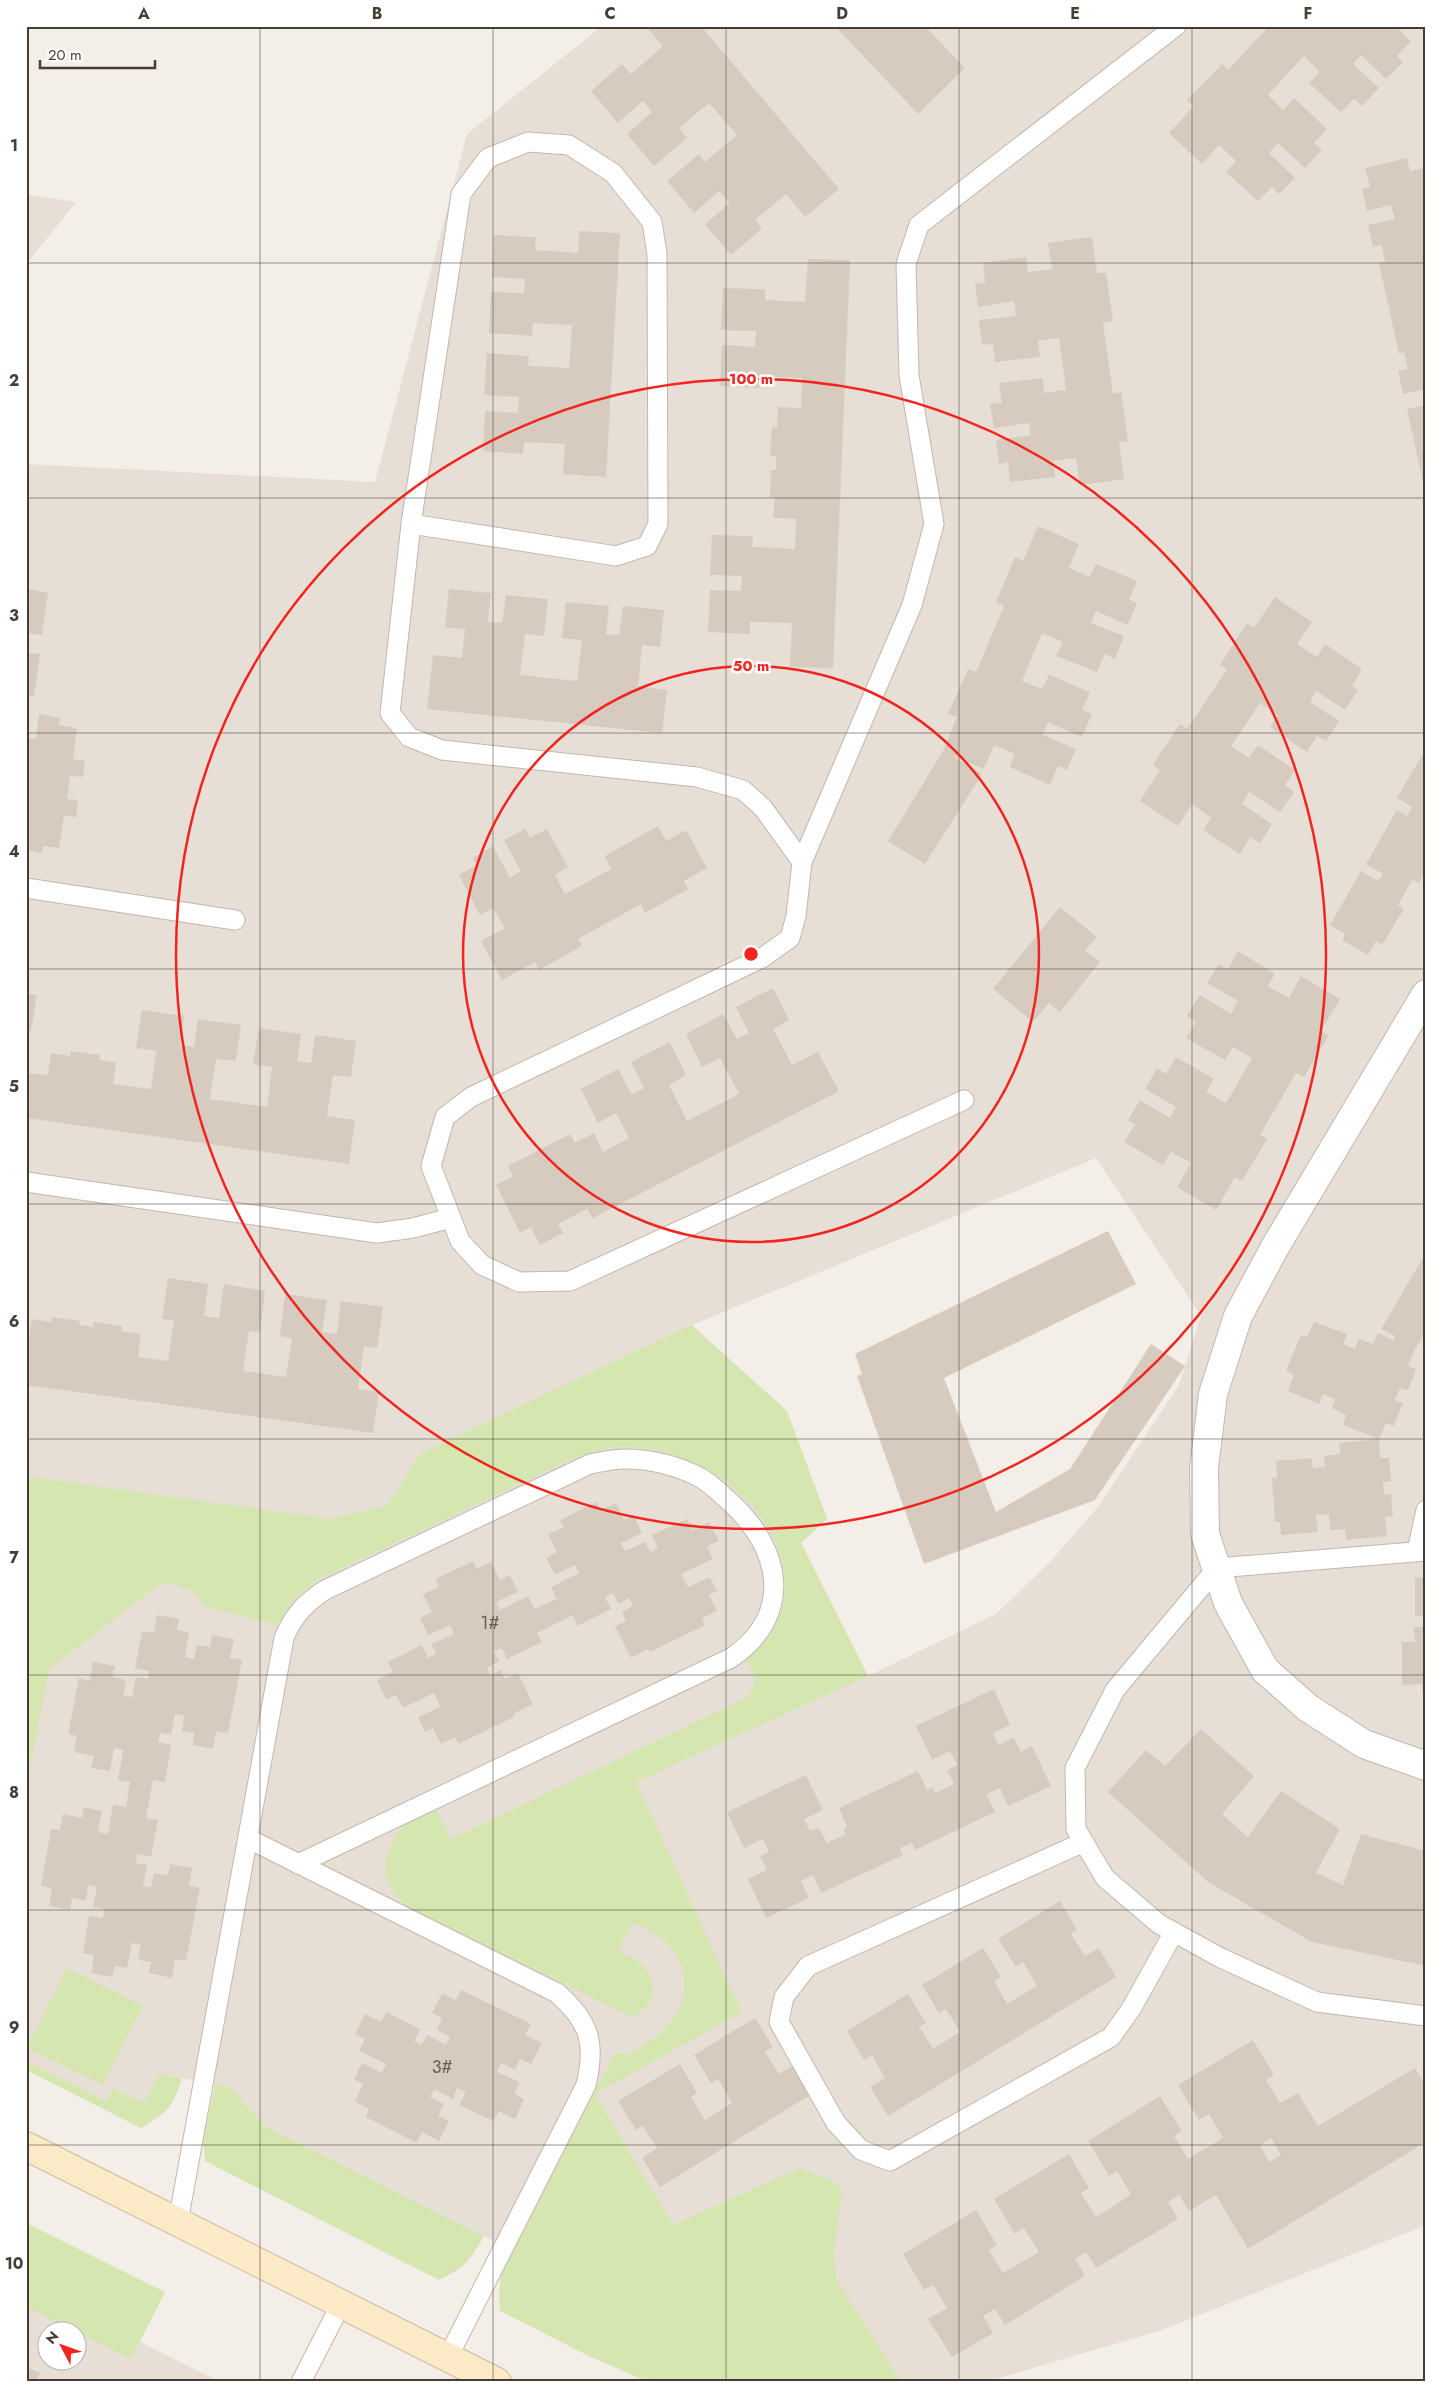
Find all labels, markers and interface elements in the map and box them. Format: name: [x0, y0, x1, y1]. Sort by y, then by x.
text: A: [137, 2, 150, 25]
text: B: [372, 2, 382, 25]
text: C: [604, 2, 616, 25]
text: D: [836, 2, 848, 25]
text: E: [1070, 2, 1080, 25]
text: F: [1304, 2, 1312, 25]
scale bar: [40, 38, 155, 70]
text: 20 m: [48, 44, 82, 66]
text: 1: [10, 134, 18, 157]
text: 100 m: [729, 368, 773, 390]
text: 2: [9, 369, 19, 392]
text: 3: [9, 604, 19, 627]
text: 50 m: [733, 655, 769, 677]
text: 4: [8, 840, 20, 863]
centre of rings: [742, 945, 760, 963]
text: 5: [9, 1075, 19, 1098]
text: 6: [9, 1310, 19, 1333]
text: 7: [9, 1546, 19, 1569]
house number: 1#: [481, 1610, 500, 1636]
text: 8: [9, 1781, 19, 1804]
text: 9: [9, 2016, 19, 2039]
house number: 3#: [432, 2054, 452, 2080]
text: 10: [5, 2252, 23, 2275]
north arrow: [38, 2320, 88, 2370]
text: N: [41, 2327, 63, 2348]

